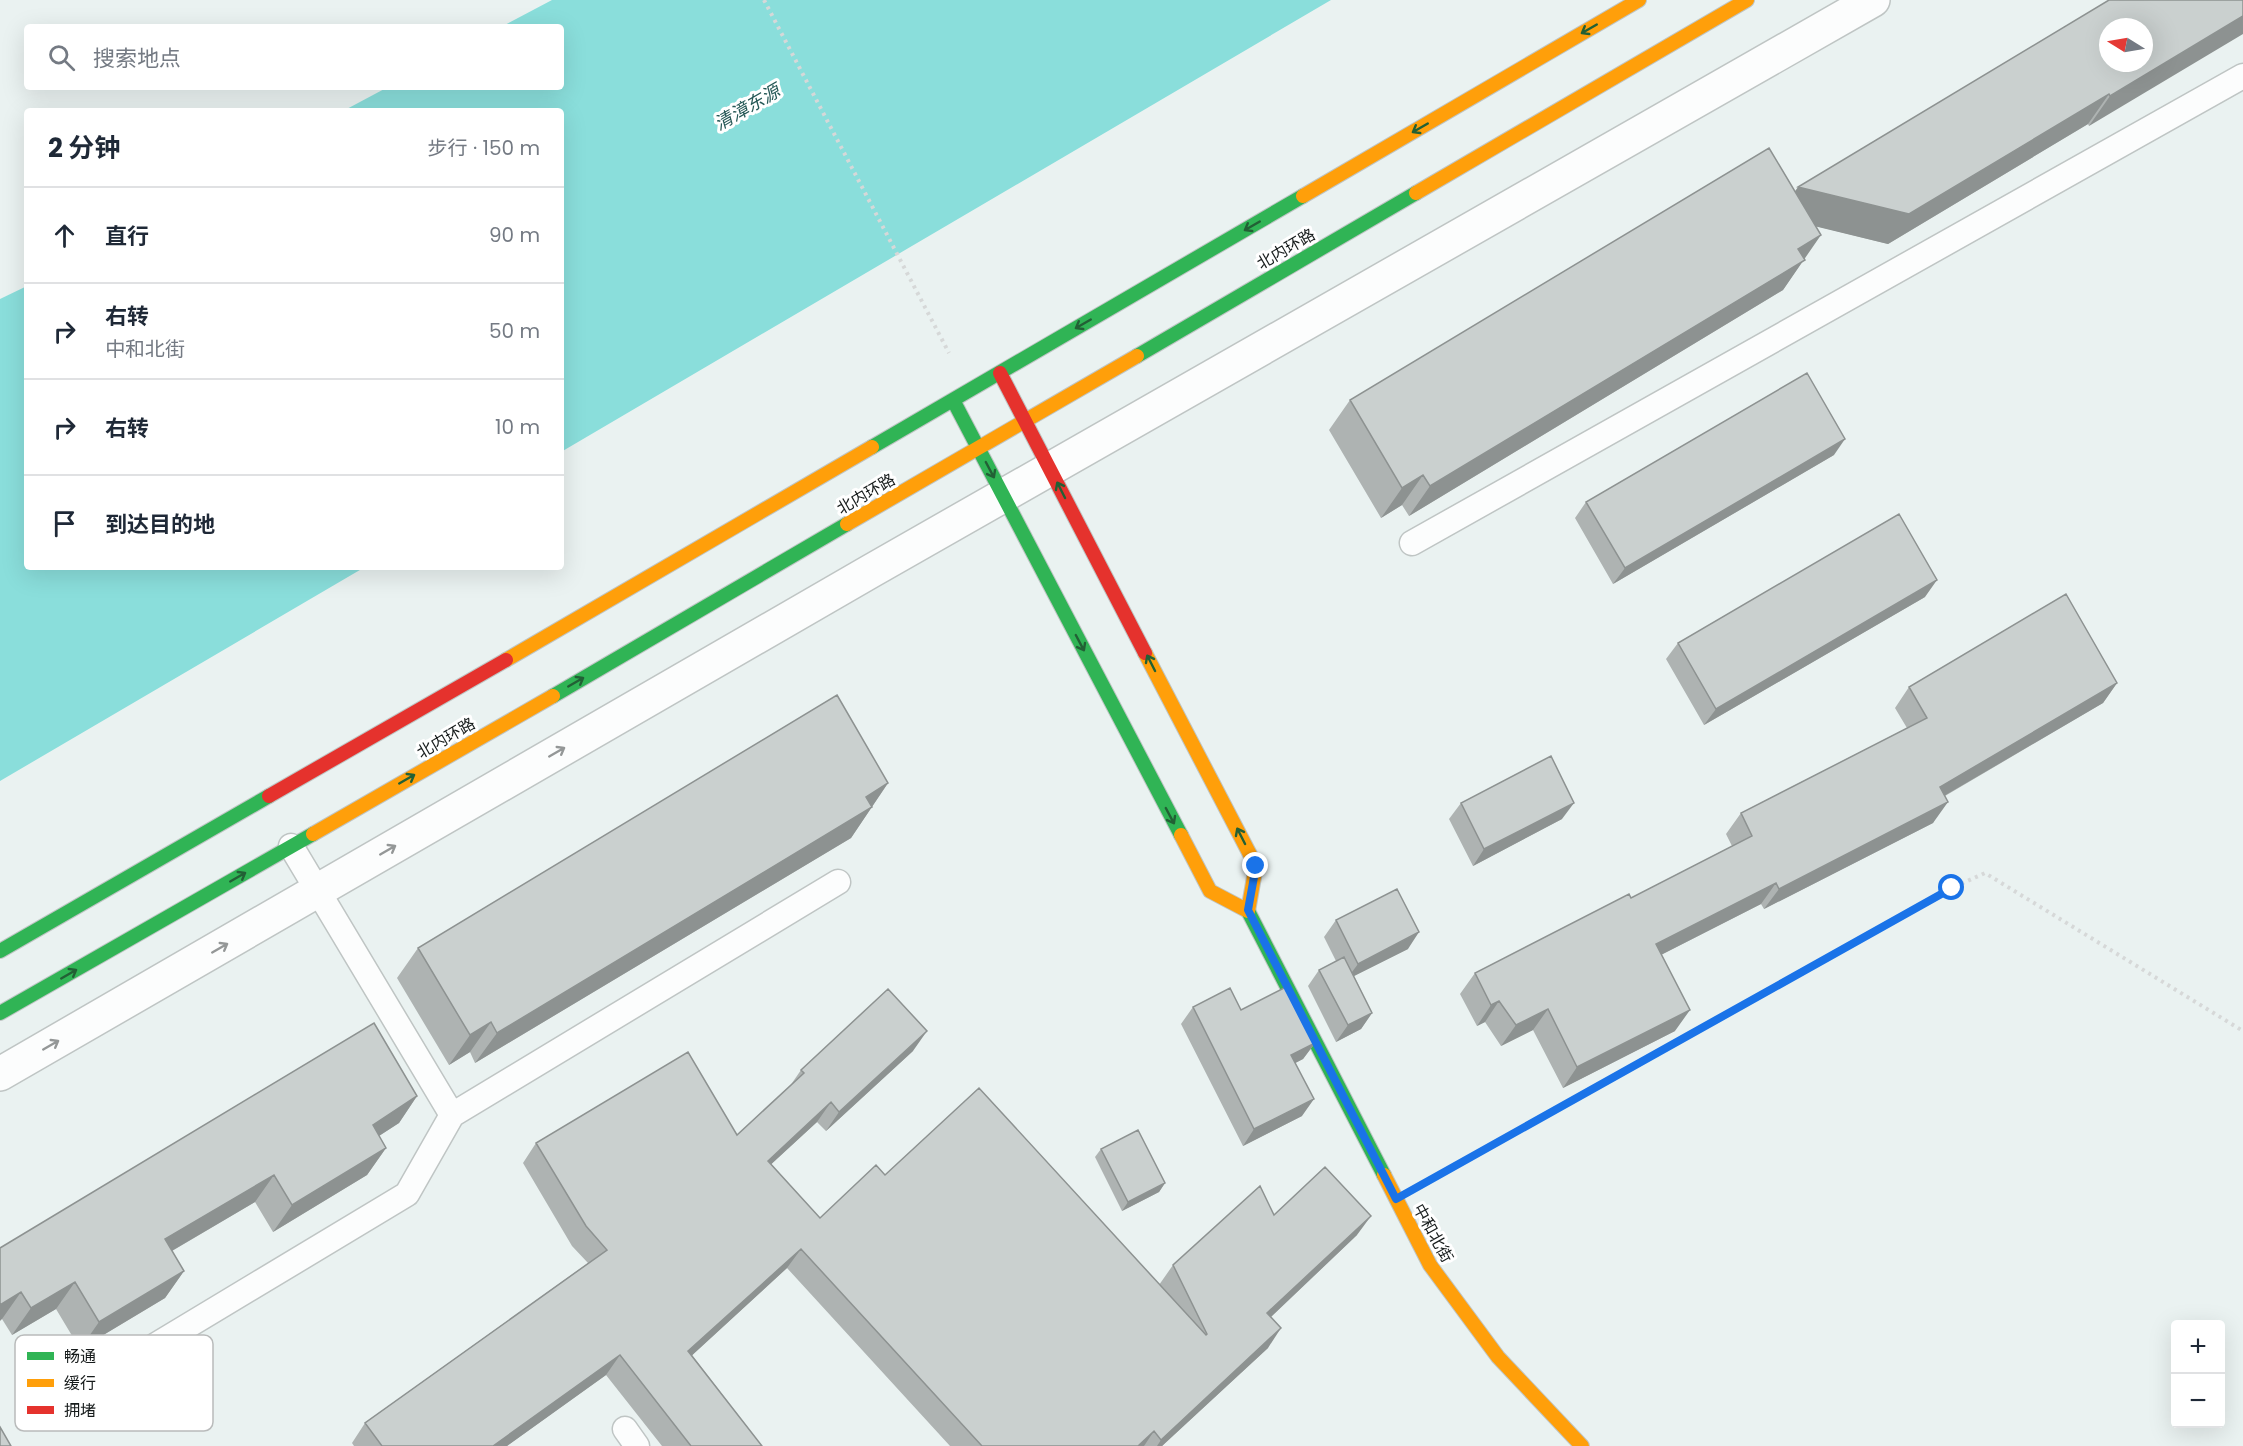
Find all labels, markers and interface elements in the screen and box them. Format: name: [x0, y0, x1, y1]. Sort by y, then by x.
north arrow: [2099, 18, 2153, 72]
search box: [24, 24, 564, 90]
one-way arrow: [1581, 24, 1598, 36]
icon: search: [45, 41, 78, 74]
text: 搜索地点: [93, 43, 181, 74]
water label: 清漳东源: [710, 77, 787, 136]
one-way arrow: [1412, 122, 1429, 134]
text: 2 分钟: [48, 130, 120, 166]
text: 步行 · 150 m: [428, 134, 540, 162]
icon: ahead: [48, 219, 81, 252]
one-way arrow: [1244, 220, 1261, 232]
text: 直行: [105, 221, 149, 252]
text: 90 m: [489, 221, 540, 249]
street label: 北内环路: [1253, 223, 1319, 275]
text: 右转: [105, 301, 149, 332]
icon: right: [48, 315, 81, 348]
text: 50 m: [489, 317, 540, 345]
one-way arrow: [1075, 319, 1093, 330]
text: 中和北街: [105, 335, 185, 363]
icon: right: [48, 411, 81, 444]
text: 右转: [105, 413, 149, 444]
text: 10 m: [495, 413, 540, 441]
one-way arrow: [985, 461, 996, 479]
street label: 北内环路: [833, 468, 899, 520]
one-way arrow: [1054, 481, 1066, 499]
icon: arrive: [48, 507, 81, 540]
text: 到达目的地: [105, 509, 215, 540]
one-way arrow: [1074, 634, 1086, 651]
one-way arrow: [1144, 654, 1156, 672]
one-way arrow: [567, 676, 584, 688]
street label: 北内环路: [413, 712, 479, 764]
one-way arrow: [548, 746, 565, 758]
one-way arrow: [398, 773, 415, 785]
one-way arrow: [1164, 807, 1176, 824]
one-way arrow: [1234, 827, 1246, 845]
one-way arrow: [379, 844, 396, 856]
route end: [1242, 852, 1268, 878]
one-way arrow: [229, 870, 246, 882]
route start: [1938, 874, 1964, 900]
one-way arrow: [211, 941, 228, 953]
one-way arrow: [60, 968, 77, 980]
one-way arrow: [42, 1039, 59, 1051]
street label: 中和北街: [1407, 1199, 1459, 1267]
map controls: [2171, 1320, 2225, 1428]
button: +: [2171, 1320, 2225, 1374]
legend: [15, 1335, 213, 1431]
text: 畅通: [64, 1345, 96, 1368]
text: 缓行: [64, 1372, 96, 1395]
button: −: [2171, 1374, 2225, 1428]
text: 拥堵: [64, 1399, 96, 1422]

